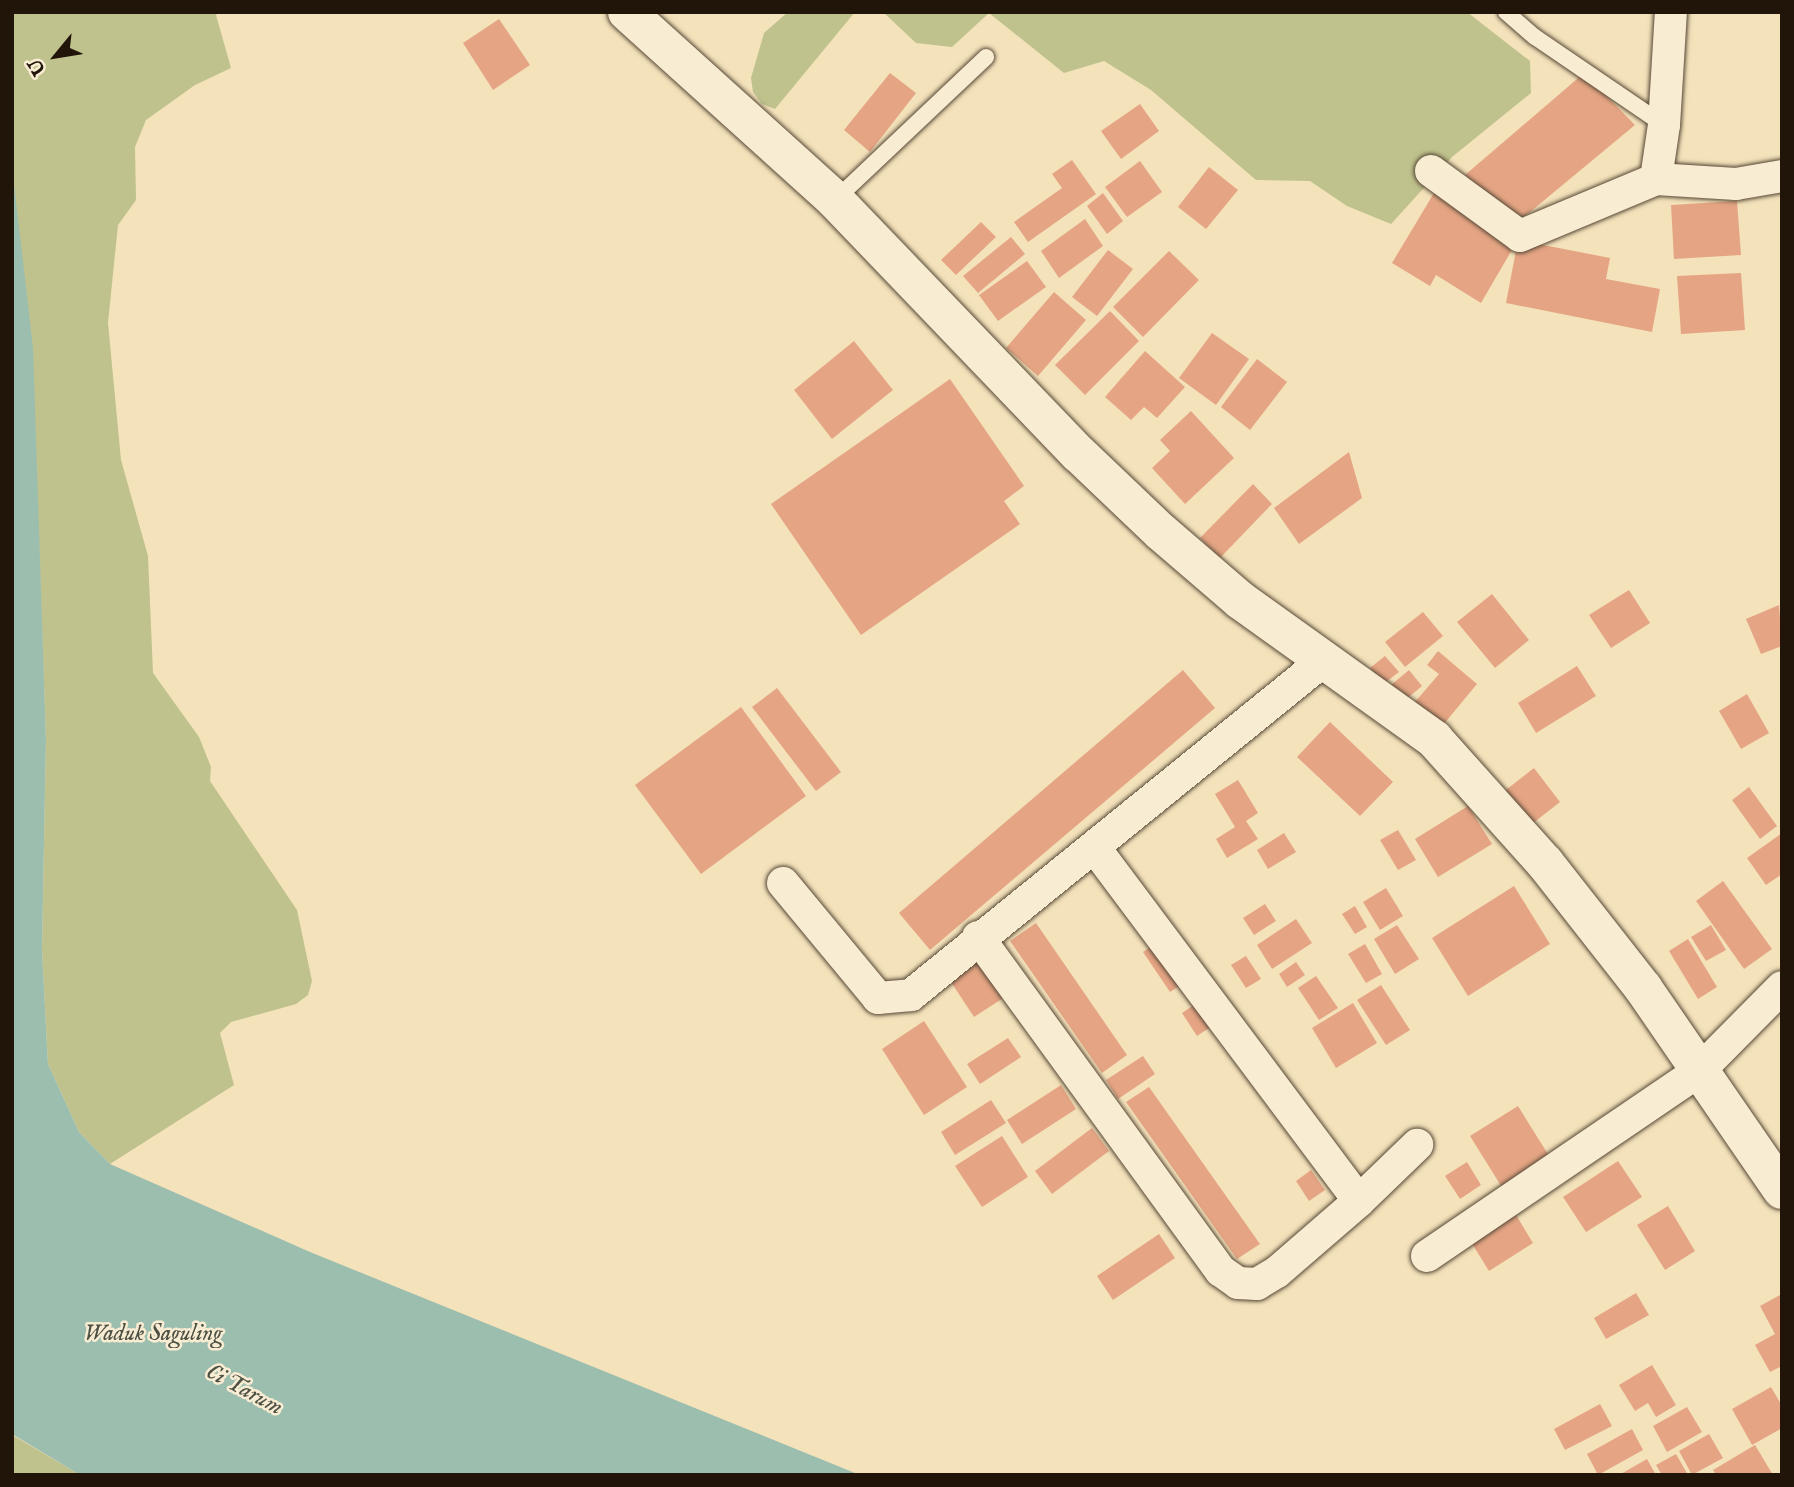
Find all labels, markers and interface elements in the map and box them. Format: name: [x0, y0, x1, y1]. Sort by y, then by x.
north arrow: [21, 21, 91, 91]
text: U: [23, 54, 52, 79]
water label: Waduk Saguling: [84, 1320, 222, 1348]
water label: Ci Tarum: [201, 1358, 287, 1422]

